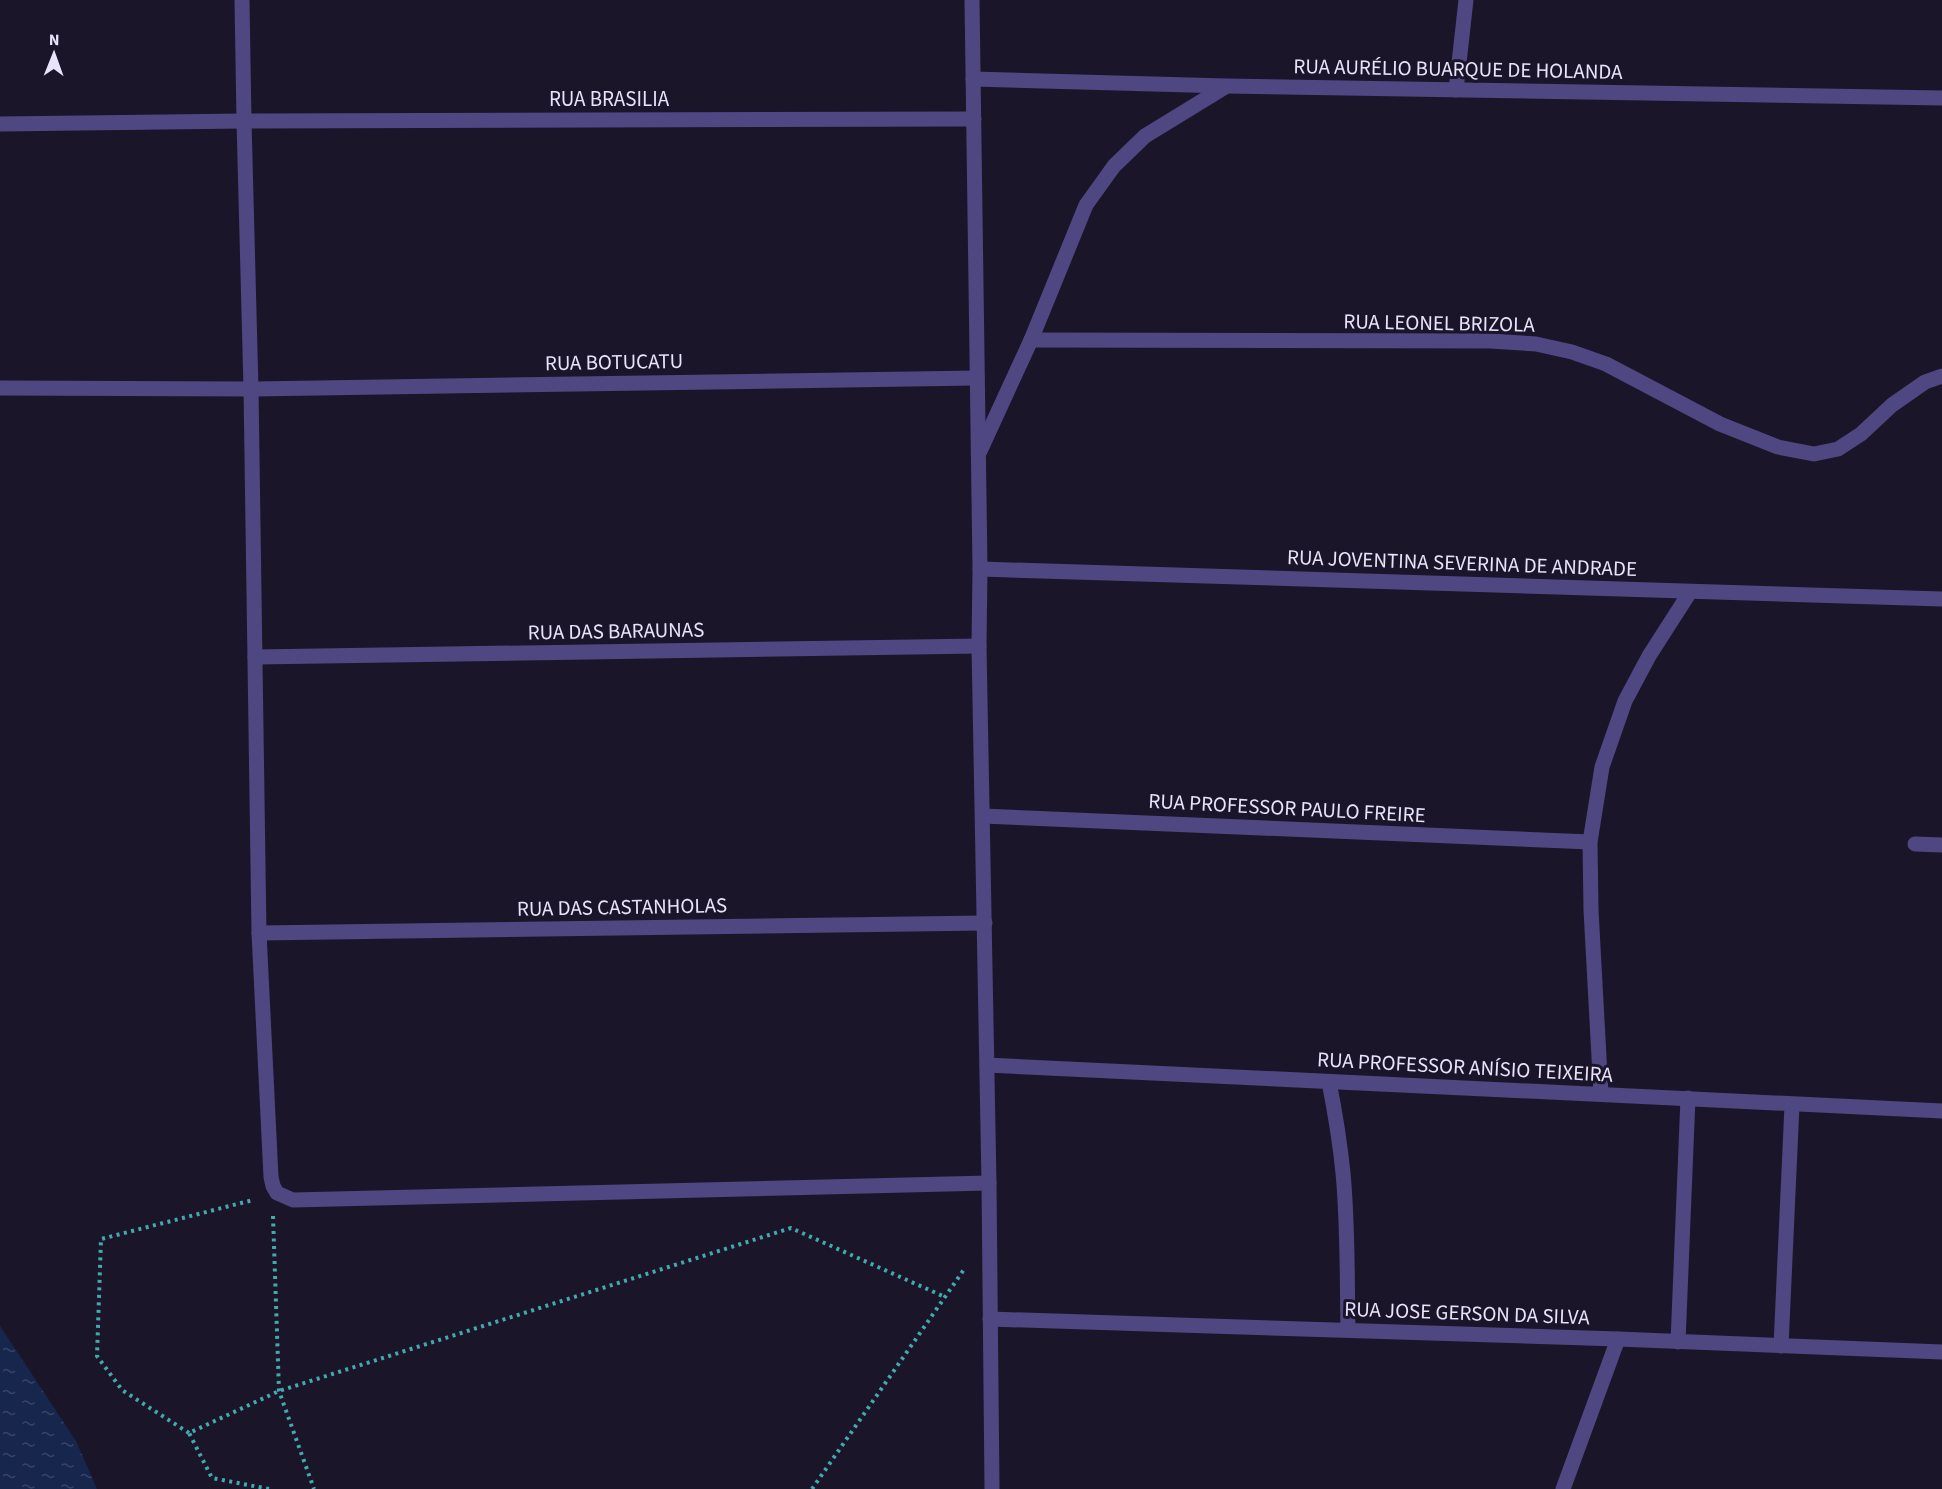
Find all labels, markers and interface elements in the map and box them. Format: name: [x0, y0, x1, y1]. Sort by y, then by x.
north arrow: [24, 24, 84, 84]
text: N: [49, 29, 60, 51]
street label: RUA AURÉLIO BUARQUE DE HOLANDA: [1293, 51, 1623, 87]
street label: RUA BRASILIA: [549, 84, 670, 114]
street label: RUA LEONEL BRIZOLA: [1343, 306, 1536, 340]
street label: RUA BOTUCATU: [545, 346, 683, 378]
street label: RUA JOVENTINA SEVERINA DE ANDRADE: [1287, 542, 1637, 584]
street label: RUA DAS BARAUNAS: [527, 614, 705, 648]
street label: RUA PROFESSOR PAULO FREIRE: [1148, 786, 1426, 830]
street label: RUA DAS CASTANHOLAS: [517, 890, 727, 924]
street label: RUA PROFESSOR ANÍSIO TEIXEIRA: [1316, 1044, 1614, 1090]
street label: RUA JOSE GERSON DA SILVA: [1344, 1294, 1591, 1332]

